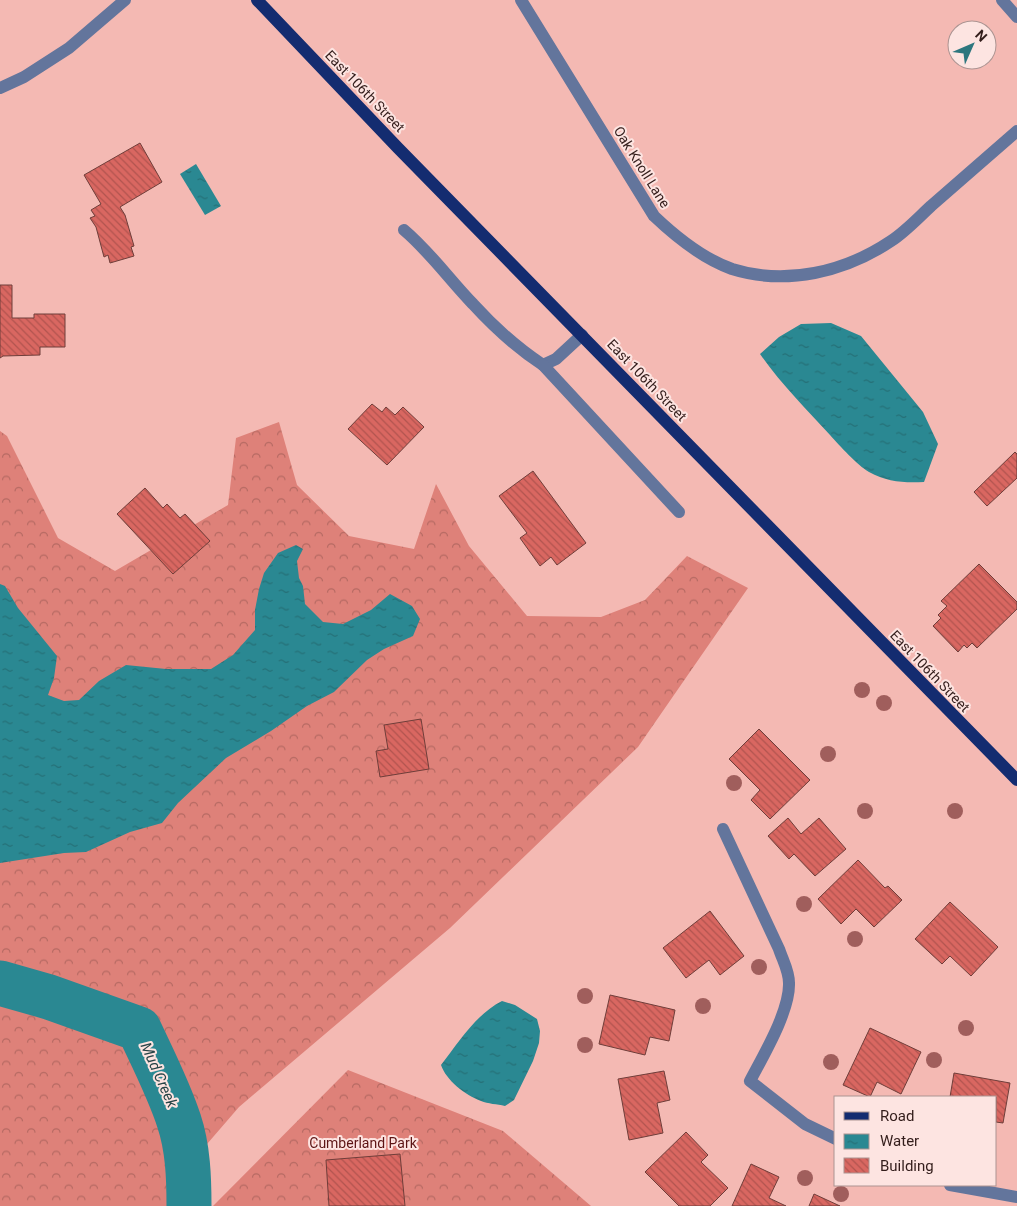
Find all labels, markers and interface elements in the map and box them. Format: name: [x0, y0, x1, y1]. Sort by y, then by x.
north arrow: [947, 20, 997, 70]
text: N: [972, 27, 990, 45]
street label: East 106th Street: [322, 47, 408, 135]
street label: Oak Knoll Lane: [611, 123, 673, 211]
street label: East 106th Street: [604, 336, 690, 424]
street label: East 106th Street: [887, 627, 973, 715]
water label: Mud Creek: [137, 1040, 182, 1111]
legend: [834, 1096, 997, 1186]
text: Road: [880, 1107, 914, 1125]
text: Water: [880, 1132, 919, 1150]
park label: Cumberland Park: [309, 1135, 418, 1151]
text: Building: [880, 1157, 934, 1175]

